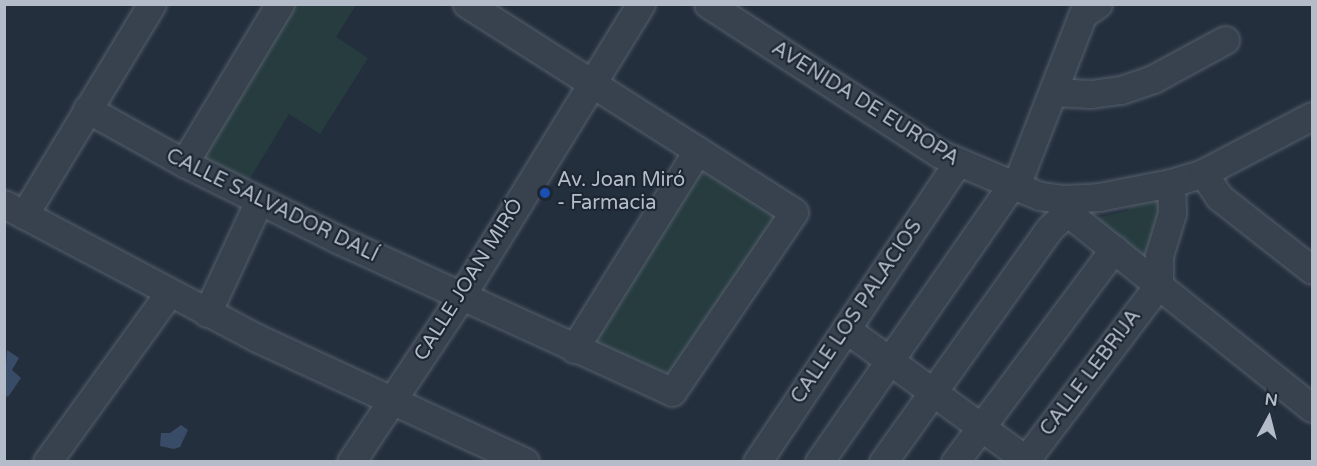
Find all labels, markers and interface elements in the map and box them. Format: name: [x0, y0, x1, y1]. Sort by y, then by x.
street label: AVENIDA DE EUROPA: [767, 37, 963, 171]
street label: CALLE SALVADOR DALÍ: [162, 144, 382, 268]
place label: Av. Joan Miró - Farmacia: [557, 169, 685, 216]
marker: Av. Joan Miró - Farmacia: [538, 186, 552, 200]
street label: CALLE JOAN MIRÓ: [409, 194, 529, 366]
street label: CALLE LOS PALACIOS: [787, 216, 927, 408]
street label: CALLE LEBRIJA: [1036, 305, 1146, 441]
north arrow: [1239, 388, 1299, 448]
text: N: [1264, 389, 1279, 411]

